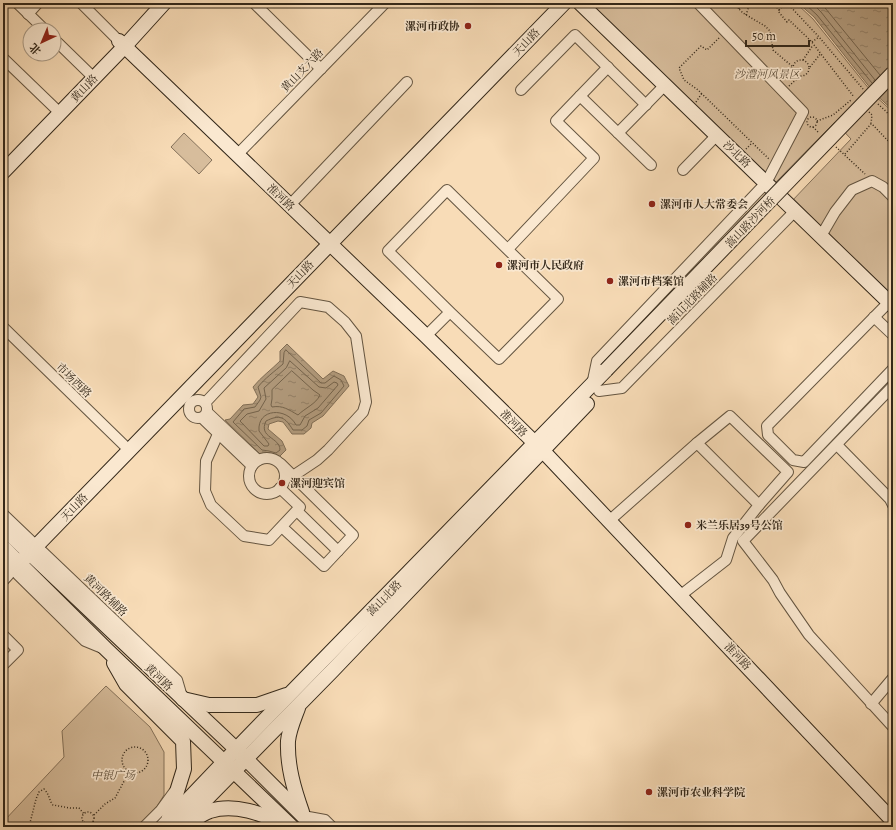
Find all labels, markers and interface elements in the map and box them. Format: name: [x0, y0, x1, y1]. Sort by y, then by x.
place label: 漯河市政协: [405, 19, 460, 34]
marker: 漯河市政协: [463, 21, 473, 31]
north arrow: [22, 22, 62, 62]
scale bar: [746, 22, 809, 48]
street label: 天山路: [510, 25, 543, 59]
text: 50 m: [752, 28, 776, 44]
text: 北: [26, 40, 45, 58]
street label: 黄山支六路: [278, 45, 327, 95]
park label: 沙澧河风景区: [734, 67, 802, 82]
street label: 黄山路: [68, 71, 101, 105]
street label: 沙北路: [720, 138, 754, 171]
street label: 淮河路: [264, 181, 298, 214]
street label: 嵩山路沙河桥: [722, 193, 779, 251]
place label: 漯河市人大常委会: [660, 197, 748, 212]
marker: 漯河市人大常委会: [647, 199, 657, 209]
street label: 天山路: [284, 257, 317, 291]
place label: 漯河市人民政府: [507, 258, 584, 273]
marker: 漯河市人民政府: [494, 260, 504, 270]
street label: 嵩山北路辅路: [664, 270, 721, 328]
place label: 漯河市档案馆: [618, 274, 684, 289]
marker: 漯河市档案馆: [605, 276, 615, 286]
street label: 市场西路: [53, 360, 95, 401]
street label: 淮河路: [497, 406, 531, 440]
place label: 漯河迎宾馆: [290, 476, 345, 491]
marker: 漯河迎宾馆: [277, 478, 287, 488]
street label: 天山路: [58, 490, 91, 524]
place label: 米兰乐居39号公馆: [696, 518, 783, 533]
marker: 米兰乐居39号公馆: [683, 520, 693, 530]
street label: 黄河路辅路: [81, 571, 131, 620]
street label: 嵩山北路: [364, 577, 405, 619]
street label: 淮河路: [721, 639, 754, 674]
street label: 黄河路: [142, 661, 176, 694]
park label: 中银广场: [91, 768, 136, 783]
place label: 漯河市农业科学院: [657, 785, 746, 800]
marker: 漯河市农业科学院: [644, 787, 654, 797]

